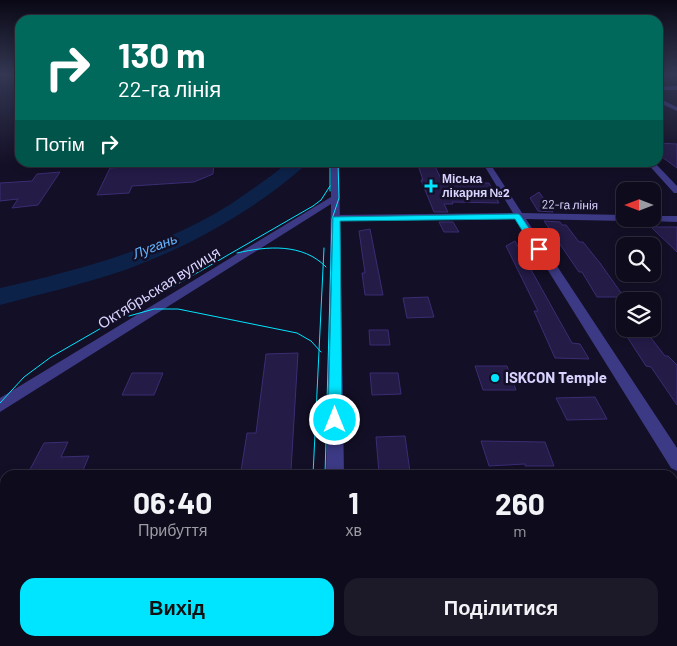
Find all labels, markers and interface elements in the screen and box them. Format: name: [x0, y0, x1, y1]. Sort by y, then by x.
text: 130 m: [118, 33, 205, 75]
icon: right: [35, 35, 100, 100]
text: 22-га лінія: [118, 75, 221, 101]
icon: right: [95, 130, 123, 158]
text: Потім: [35, 132, 85, 155]
place label: Міська лікарня №2: [442, 171, 510, 200]
marker: Міська лікарня №2: [424, 179, 438, 193]
north arrow: [616, 182, 661, 228]
map controls: [616, 182, 661, 337]
street label: 22-га лінія: [542, 197, 598, 211]
pin: [518, 228, 560, 270]
water label: Лугань: [129, 229, 179, 262]
icon: arrive: [525, 235, 553, 263]
button: search: [616, 237, 661, 282]
street label: Октябрьская вулиця: [94, 242, 223, 332]
button: layers: [616, 292, 661, 337]
place label: ISKCON Temple: [505, 368, 607, 386]
marker: ISKCON Temple: [489, 372, 501, 384]
position arrow: [308, 393, 360, 445]
text: 06:40: [133, 484, 212, 520]
text: 1: [348, 484, 359, 520]
text: 260: [495, 485, 545, 521]
text: Прибуття: [138, 520, 207, 539]
text: хв: [345, 520, 362, 539]
text: m: [513, 521, 527, 540]
button: Вихід: [20, 578, 334, 636]
button: Поділитися: [344, 578, 658, 636]

